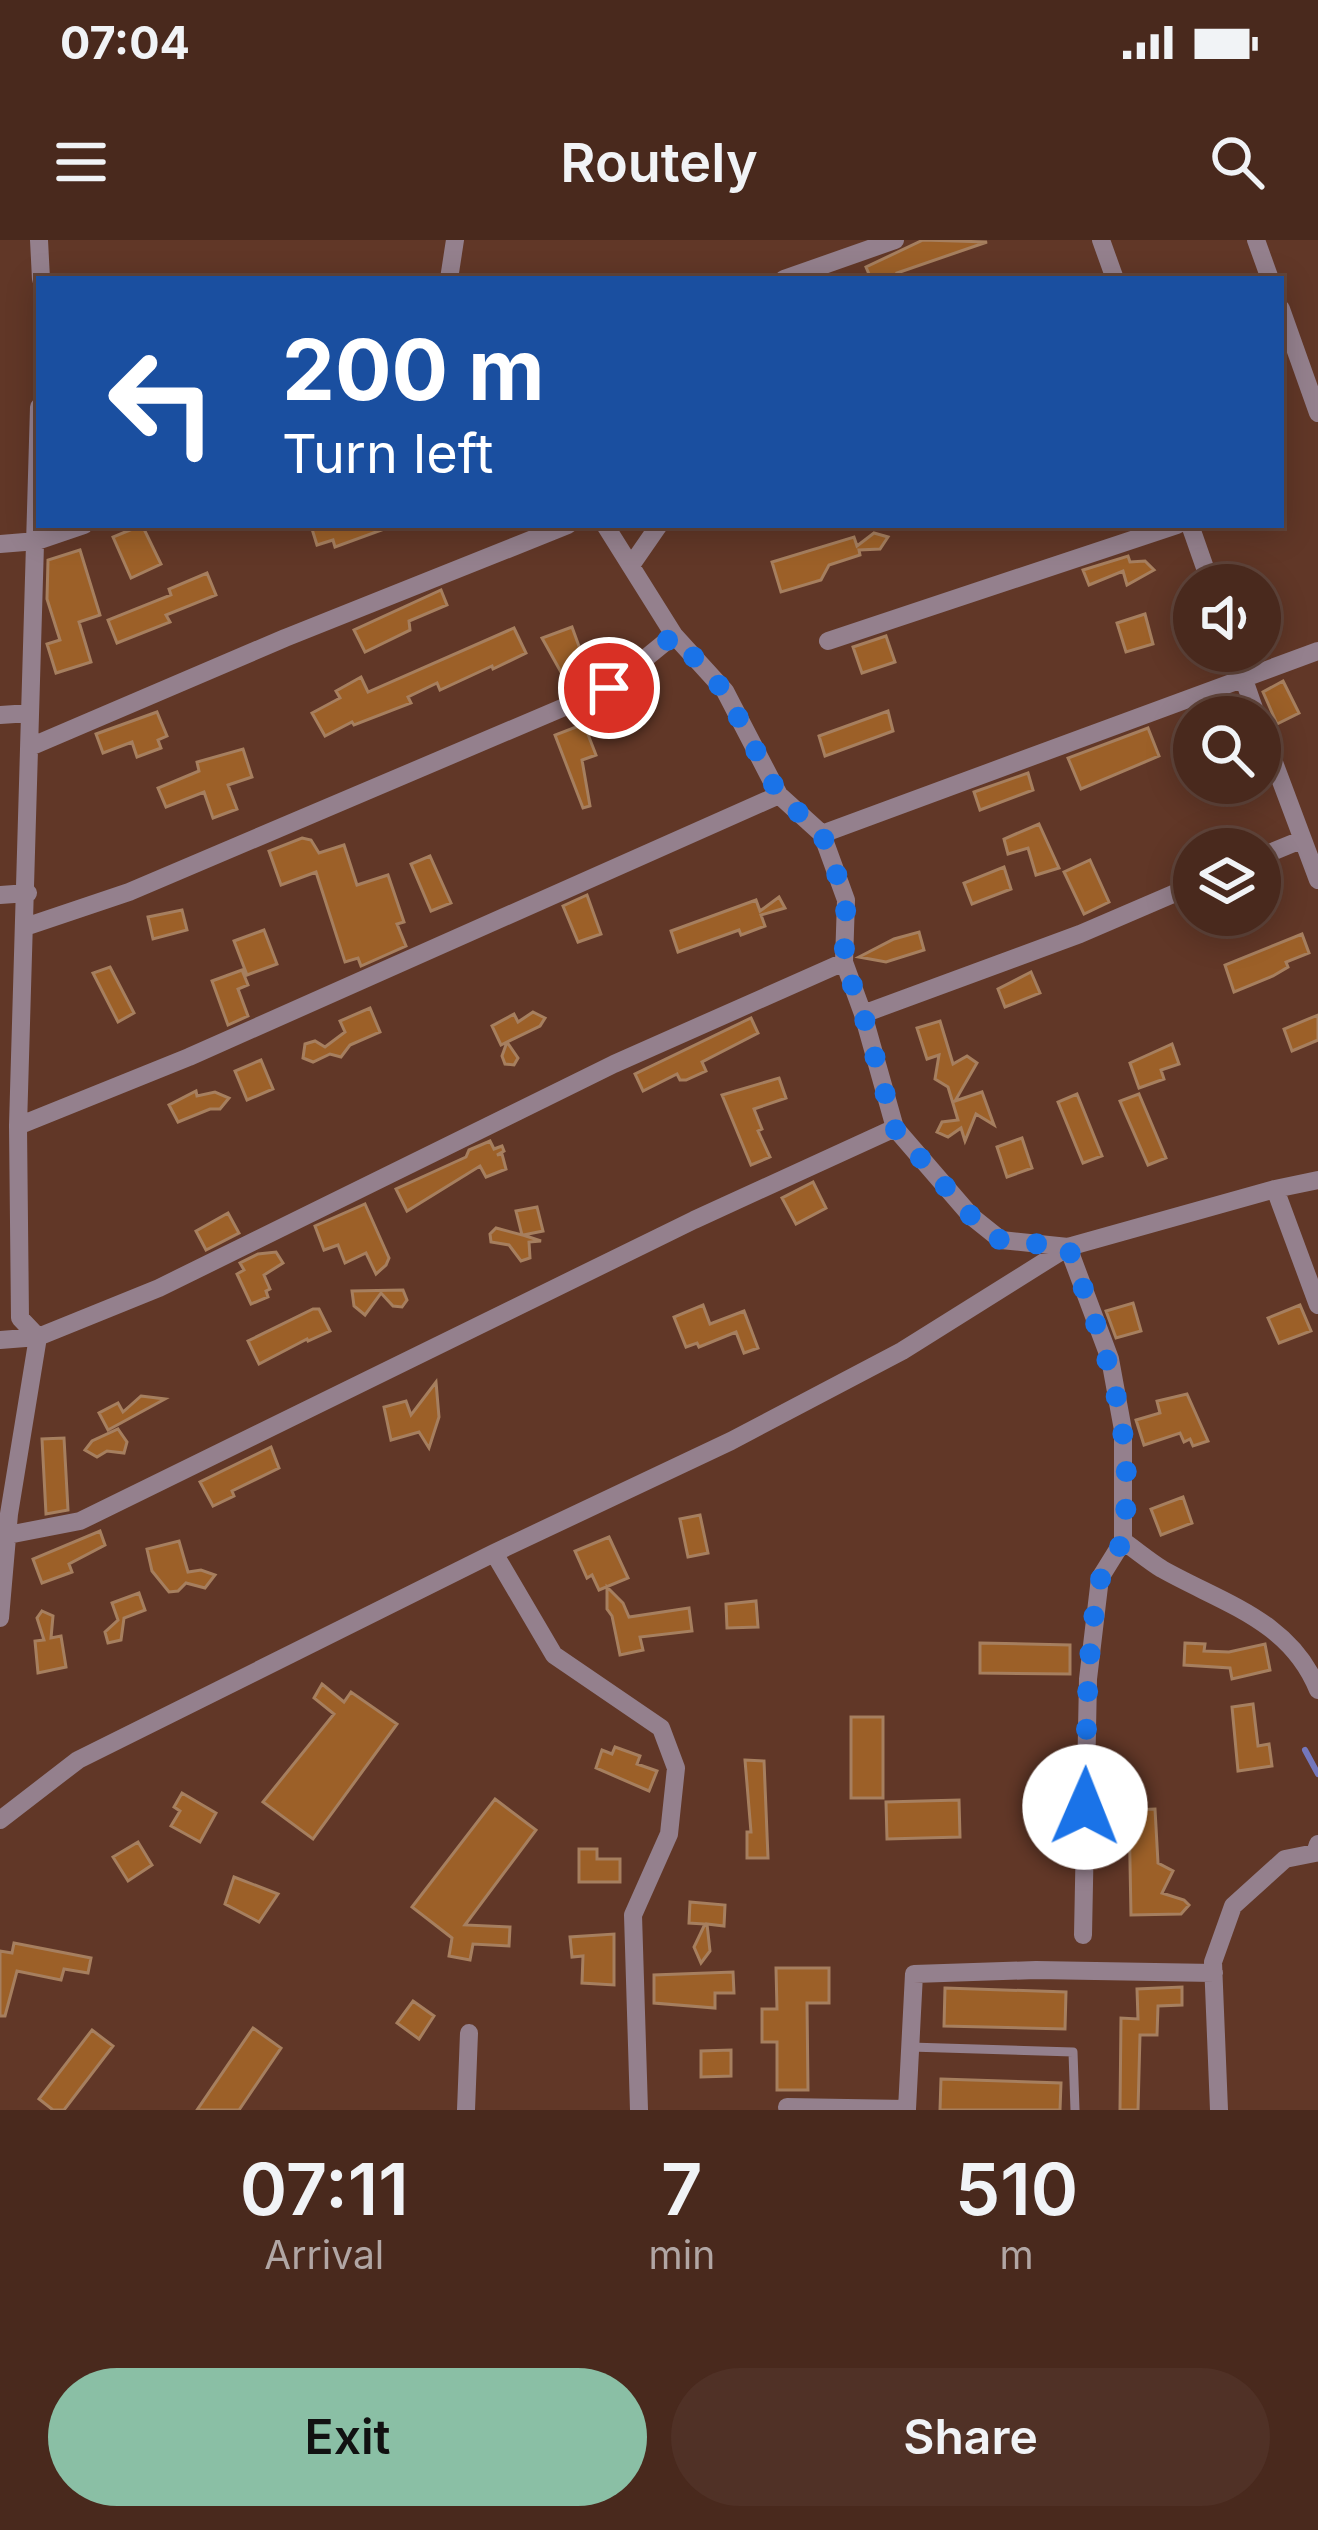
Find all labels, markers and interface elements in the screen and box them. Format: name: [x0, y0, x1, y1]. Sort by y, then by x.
text: 07:04: [60, 15, 190, 70]
icon: menu: [48, 129, 114, 195]
icon: search: [1204, 129, 1270, 195]
text: Routely: [560, 130, 758, 195]
text: 200 m: [282, 319, 545, 420]
icon: left: [84, 324, 240, 480]
text: Turn left: [282, 421, 493, 486]
map controls: [1173, 564, 1281, 936]
button: sound: [1173, 564, 1281, 672]
pin: [558, 637, 660, 739]
icon: arrive: [576, 655, 642, 721]
button: search: [1173, 696, 1281, 804]
button: layers: [1173, 828, 1281, 936]
position arrow: [1022, 1744, 1148, 1870]
text: 07:11: [240, 2145, 409, 2232]
text: 7: [661, 2145, 703, 2232]
text: 510: [955, 2145, 1078, 2232]
text: Arrival: [264, 2231, 384, 2278]
text: min: [649, 2231, 715, 2278]
text: m: [999, 2231, 1034, 2278]
button: Exit: [48, 2368, 647, 2506]
button: Share: [671, 2368, 1270, 2506]

